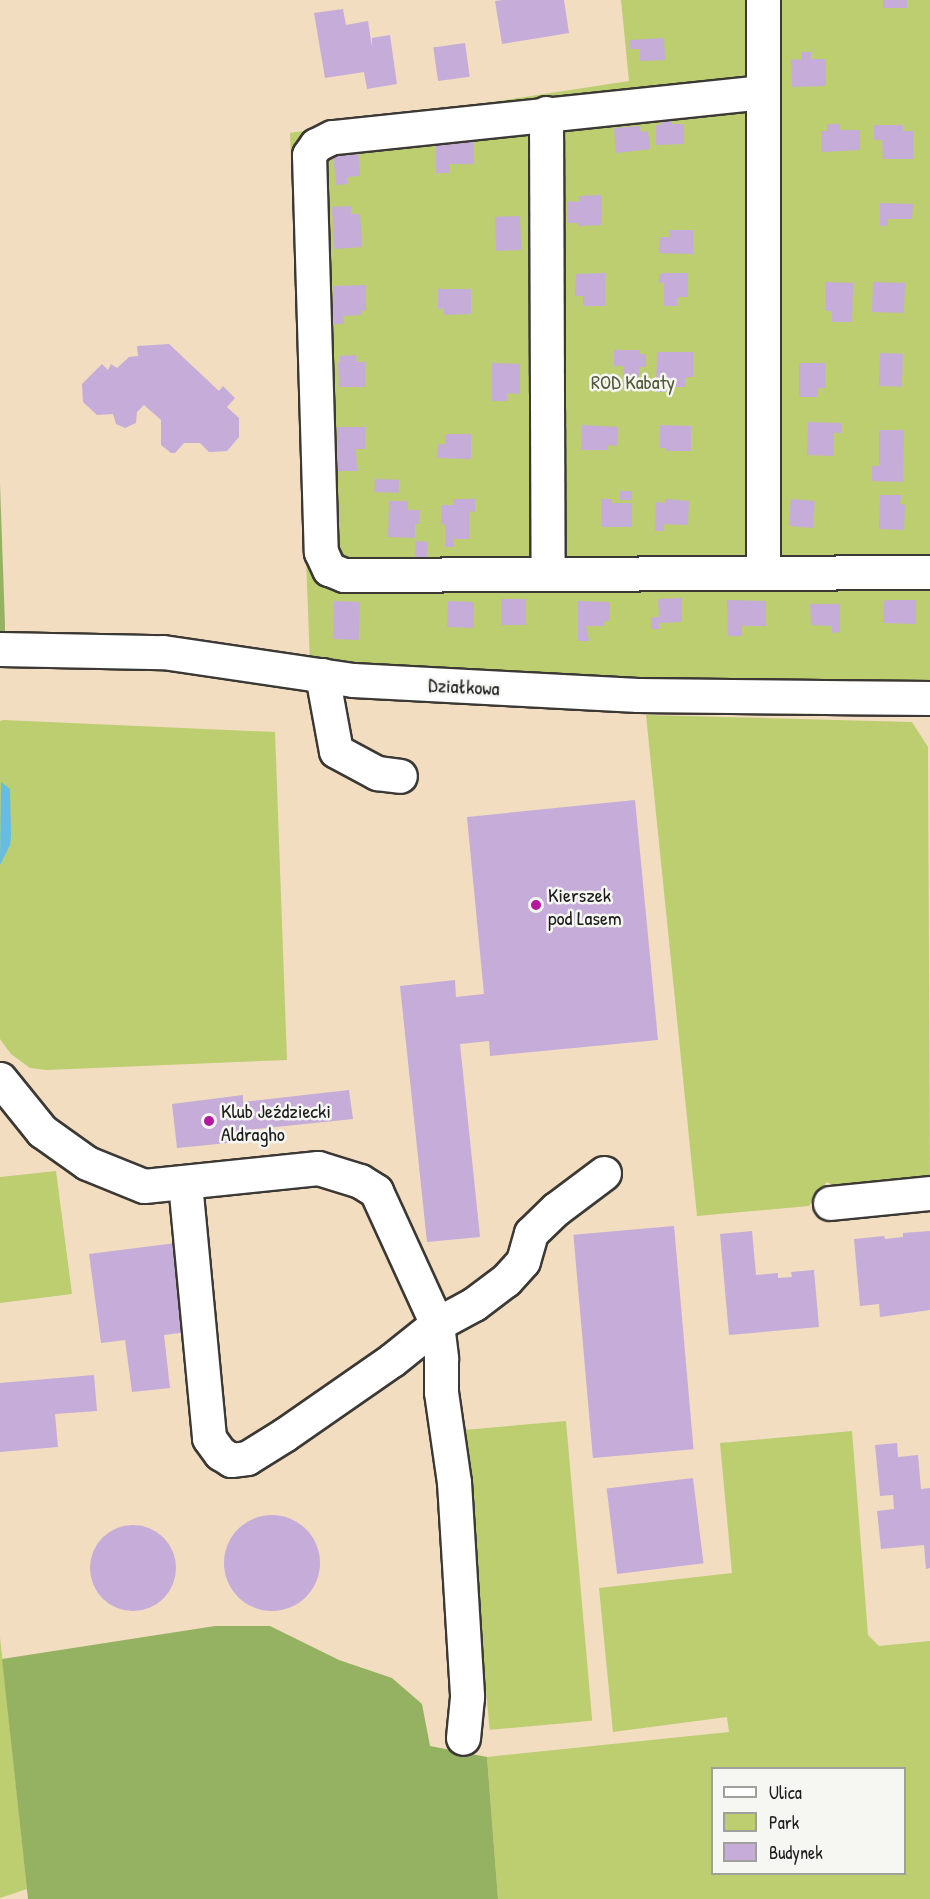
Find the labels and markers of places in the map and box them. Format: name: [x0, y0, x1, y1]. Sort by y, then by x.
place label: Kierszek pod Lasem: [548, 882, 622, 929]
marker: Kierszek pod Lasem: [529, 898, 543, 912]
place label: Klub Jeździecki Aldragho: [221, 1098, 331, 1145]
marker: Klub Jeździecki Aldragho: [202, 1114, 216, 1128]

